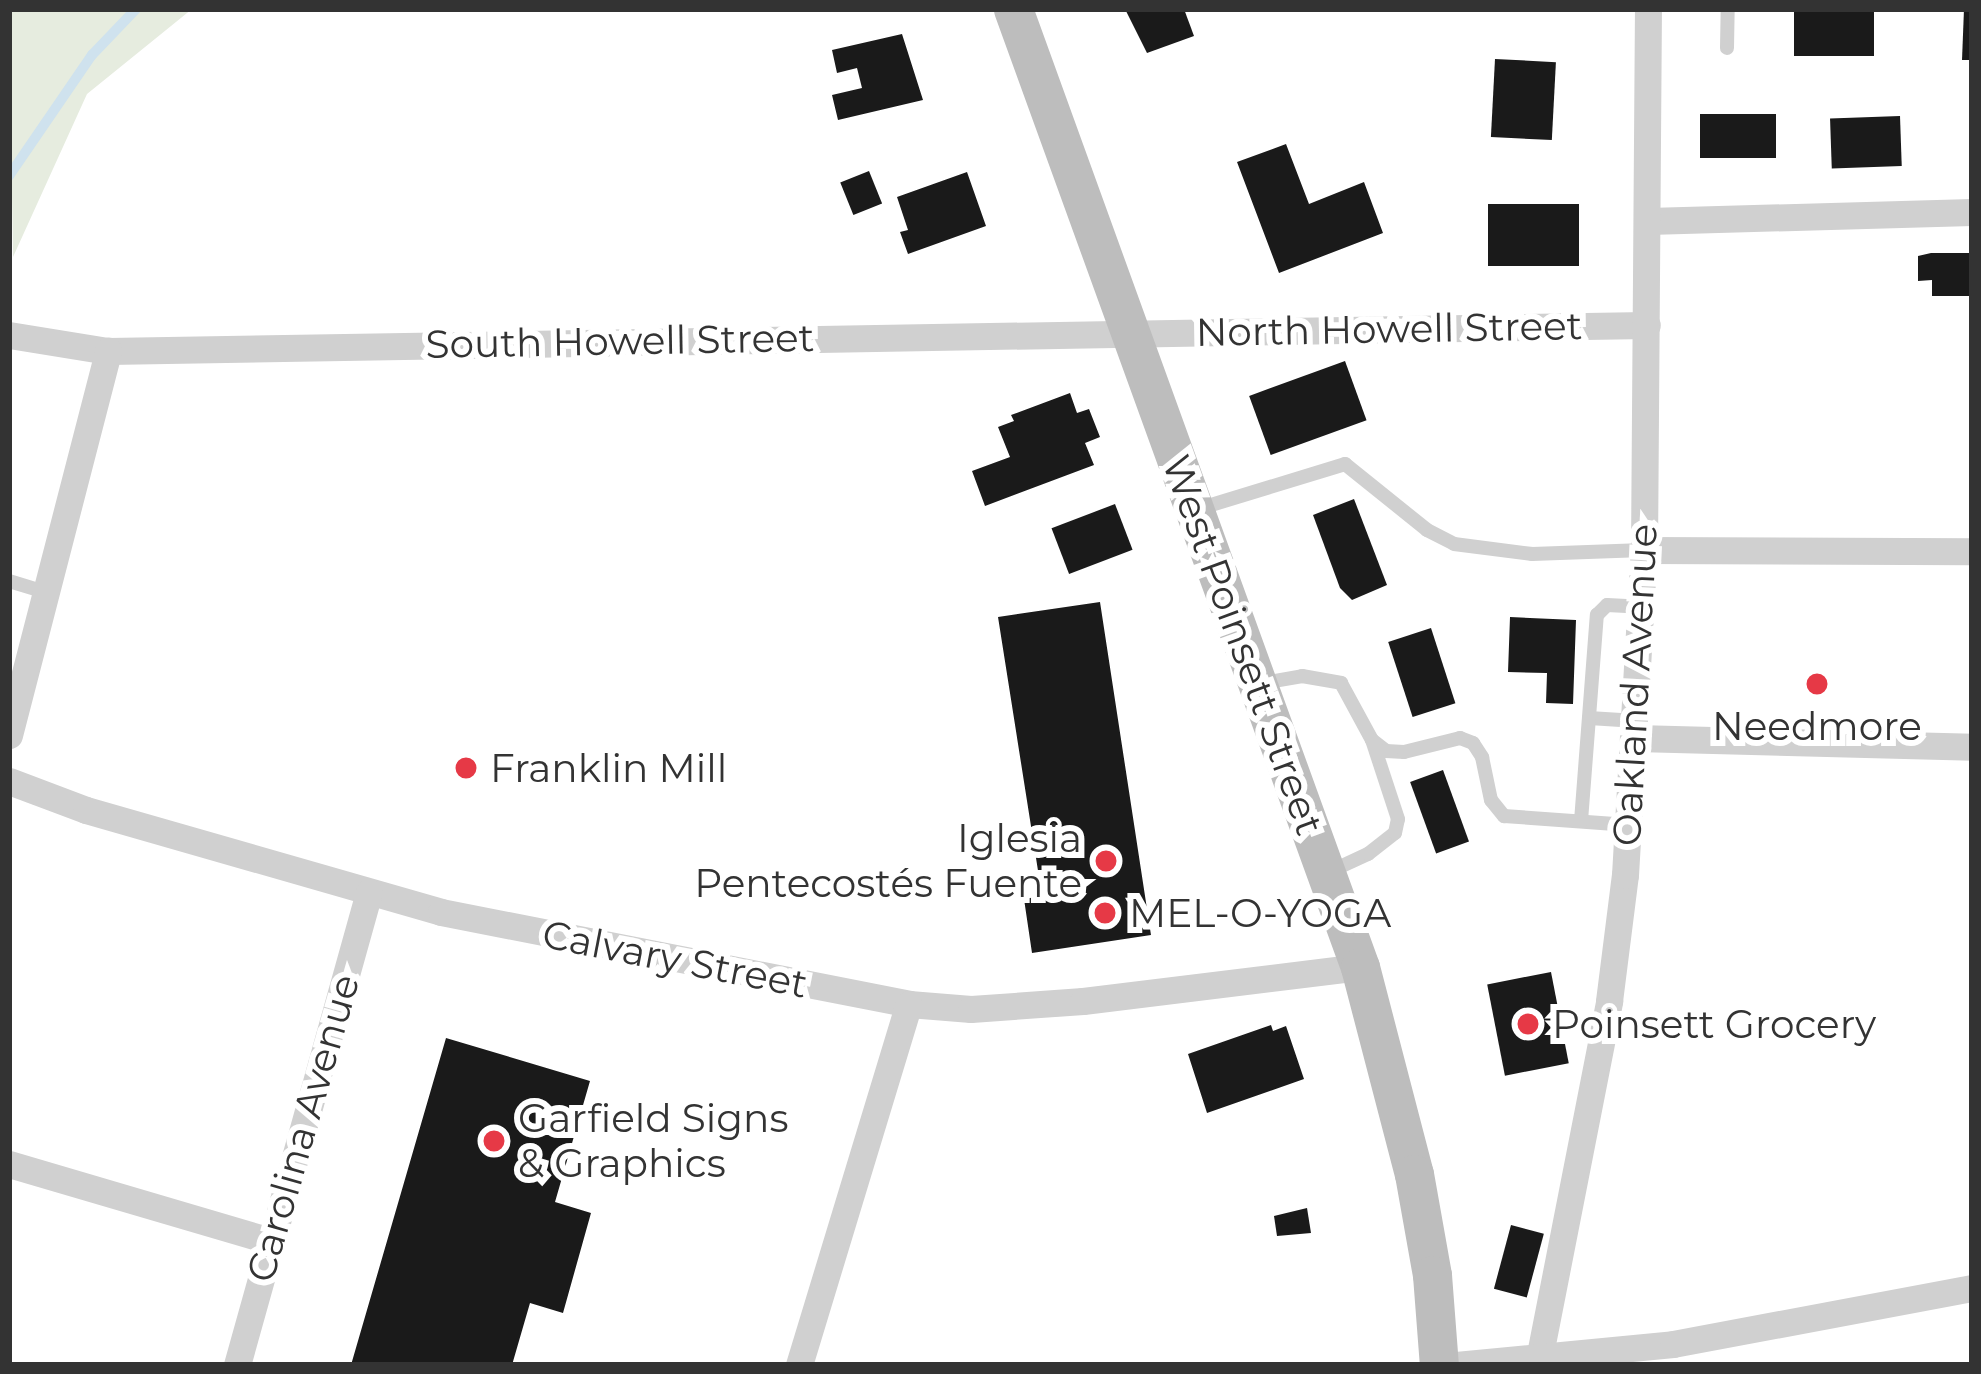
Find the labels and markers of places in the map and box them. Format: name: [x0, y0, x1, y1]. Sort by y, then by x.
marker: Needmore: [1804, 671, 1830, 697]
place label: Needmore: [1712, 703, 1922, 749]
place label: Franklin Mill: [490, 745, 727, 791]
marker: Franklin Mill: [453, 755, 479, 781]
place label: Iglesia Pentecostés Fuente: [694, 816, 1082, 907]
marker: Iglesia Pentecostés Fuente: [1093, 848, 1119, 874]
place label: MEL-O-YOGA: [1129, 890, 1391, 936]
marker: MEL-O-YOGA: [1092, 900, 1118, 926]
place label: Poinsett Grocery: [1552, 1001, 1876, 1047]
marker: Poinsett Grocery: [1515, 1011, 1541, 1037]
place label: Garfield Signs & Graphics: [518, 1096, 788, 1187]
marker: Garfield Signs & Graphics: [481, 1128, 507, 1154]

